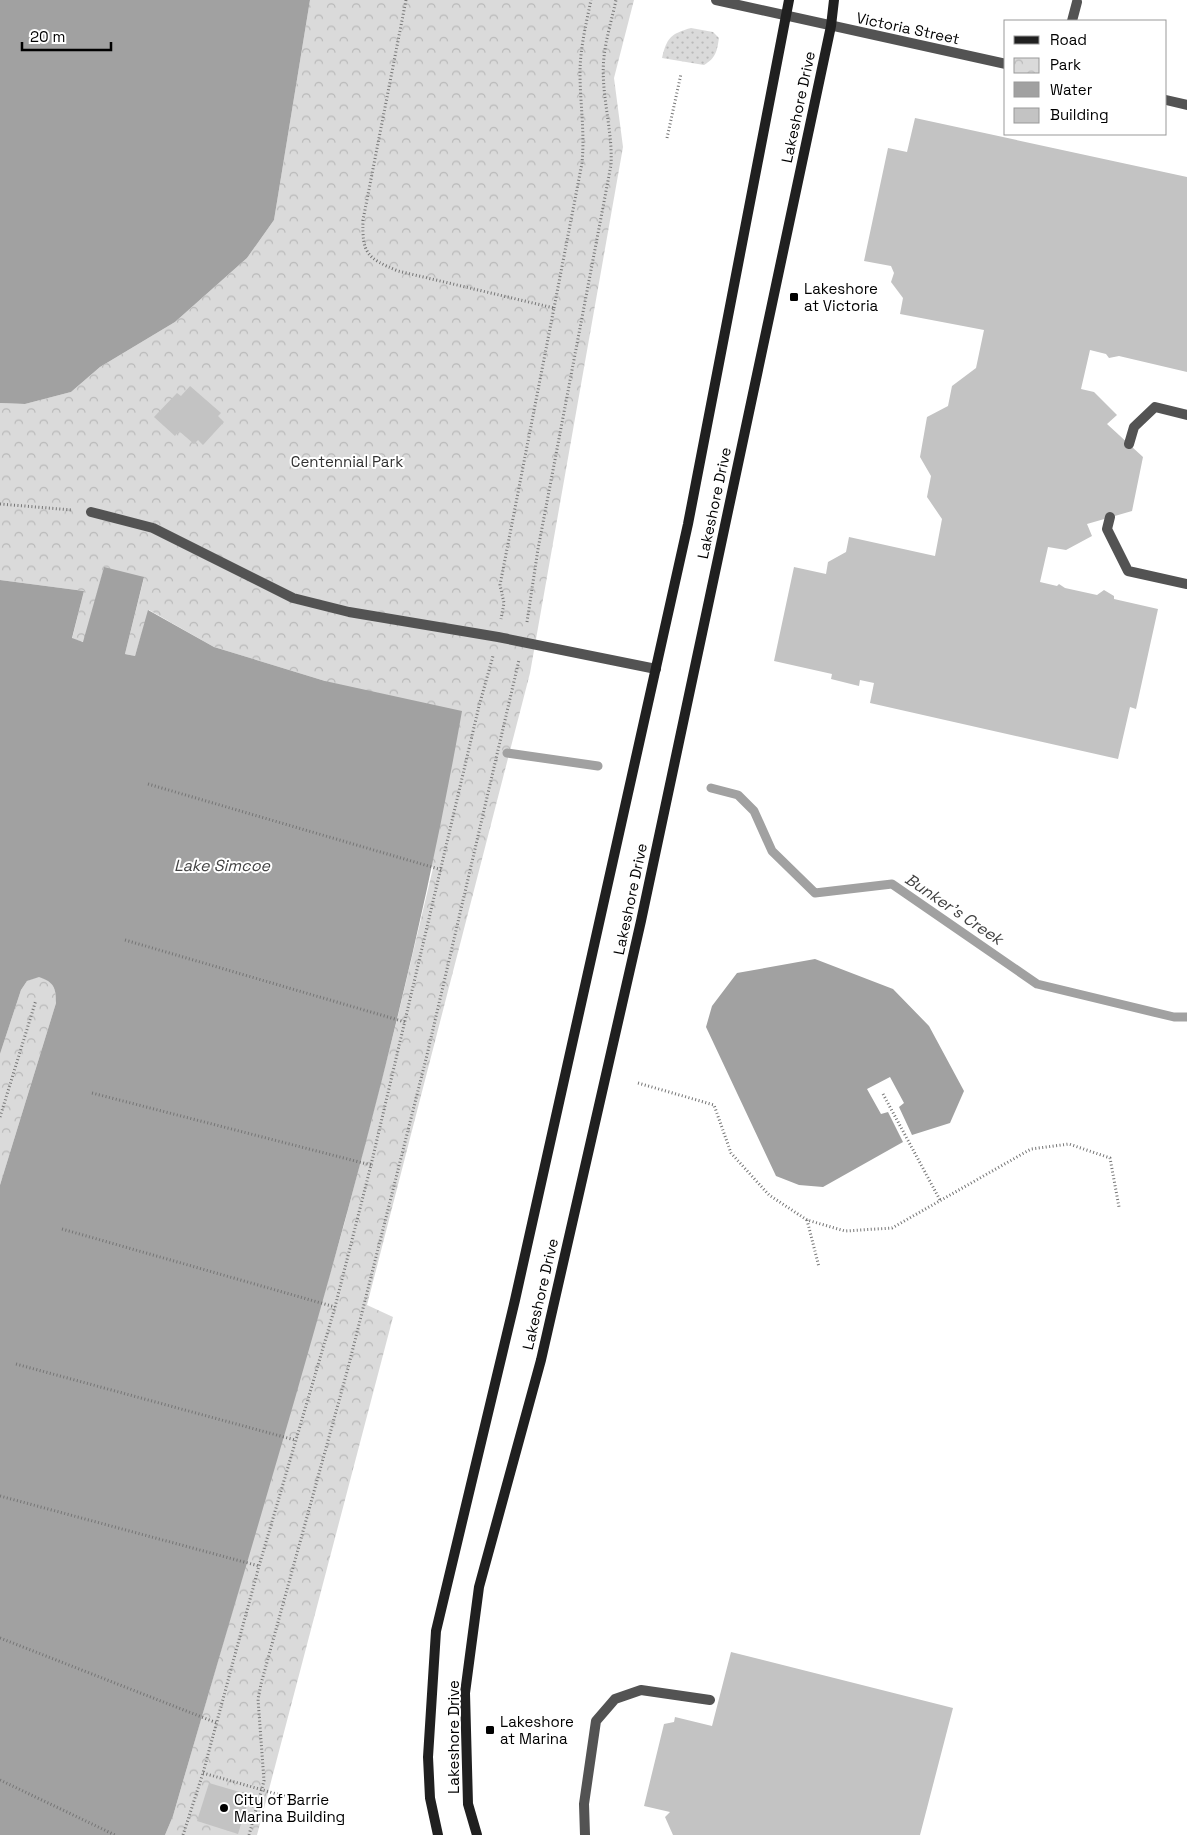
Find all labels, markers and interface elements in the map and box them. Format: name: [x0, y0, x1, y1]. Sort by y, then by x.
street label: Victoria Street: [855, 8, 962, 48]
scale bar: [22, 20, 111, 52]
legend: [1004, 20, 1167, 135]
text: 20 m: [30, 27, 65, 46]
text: Road: [1050, 30, 1087, 49]
street label: Lakeshore Drive: [777, 49, 819, 165]
text: Park: [1050, 55, 1081, 74]
text: Water: [1050, 80, 1093, 99]
text: Building: [1050, 105, 1109, 124]
place label: Lakeshore at Victoria: [804, 279, 879, 315]
marker: Lakeshore at Victoria: [788, 291, 800, 303]
street label: Lakeshore Drive: [693, 445, 735, 561]
park label: Centennial Park: [291, 452, 403, 471]
street label: Lakeshore Drive: [609, 841, 651, 957]
water label: Lake Simcoe: [174, 855, 271, 876]
water label: Bunker's Creek: [901, 868, 1009, 951]
street label: Lakeshore Drive: [518, 1236, 562, 1352]
street label: Lakeshore Drive: [444, 1680, 463, 1794]
place label: Lakeshore at Marina: [500, 1712, 574, 1748]
marker: Lakeshore at Marina: [484, 1724, 496, 1736]
place label: City of Barrie Marina Building: [234, 1790, 345, 1826]
marker: City of Barrie Marina Building: [218, 1802, 230, 1814]

